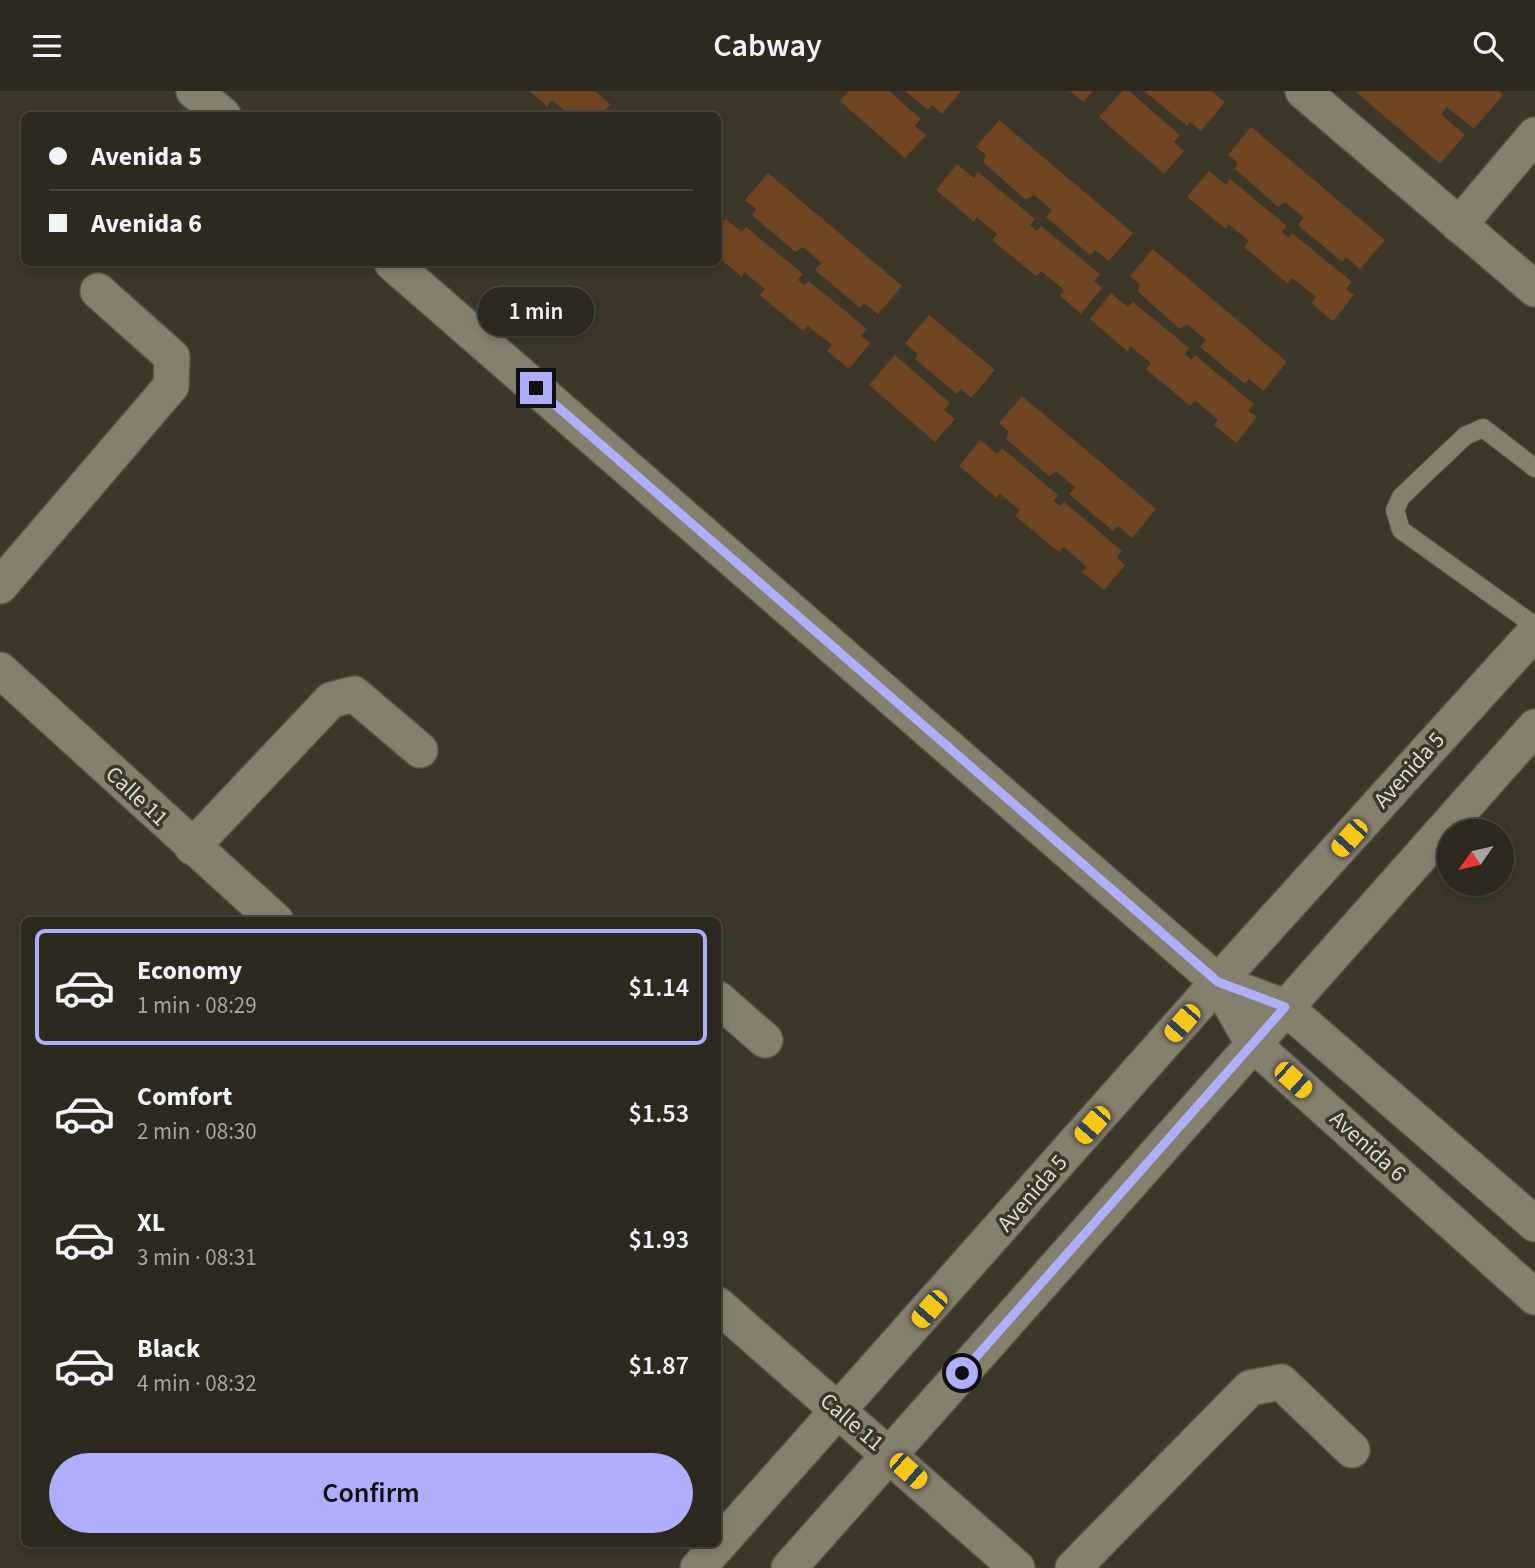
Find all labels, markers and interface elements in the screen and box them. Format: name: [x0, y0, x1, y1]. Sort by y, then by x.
text: Cabway: [713, 23, 822, 69]
icon: menu: [28, 27, 66, 65]
icon: search: [1469, 27, 1507, 65]
text: Avenida 5: [91, 138, 202, 175]
text: Avenida 6: [91, 205, 202, 242]
callout: 1 min: [478, 287, 594, 335]
text: 1 min: [509, 295, 563, 328]
route end: [520, 372, 552, 404]
street label: Avenida 5: [1366, 724, 1452, 816]
street label: Calle 11: [98, 758, 176, 834]
car: [1328, 815, 1371, 861]
north arrow: [1437, 819, 1514, 896]
map controls: [1437, 819, 1514, 896]
text: Economy: [137, 952, 242, 989]
icon: car: [53, 956, 116, 1019]
text: $1.14: [628, 969, 689, 1006]
text: 1 min · 08:29: [137, 989, 257, 1022]
car: [1161, 1000, 1204, 1046]
car: [1271, 1058, 1316, 1102]
text: Comfort: [137, 1078, 232, 1115]
icon: car: [53, 1082, 116, 1145]
text: $1.53: [628, 1095, 689, 1132]
car: [1071, 1102, 1114, 1148]
street label: Avenida 6: [1322, 1103, 1414, 1189]
text: 2 min · 08:30: [137, 1115, 257, 1148]
street label: Avenida 5: [989, 1147, 1075, 1239]
text: XL: [137, 1204, 165, 1241]
icon: car: [53, 1208, 116, 1271]
text: $1.93: [628, 1221, 689, 1258]
text: 3 min · 08:31: [137, 1241, 257, 1274]
car: [908, 1286, 951, 1332]
text: Black: [137, 1330, 200, 1367]
icon: car: [53, 1334, 116, 1397]
text: $1.87: [628, 1347, 689, 1384]
route start: [946, 1357, 978, 1389]
text: 4 min · 08:32: [137, 1367, 257, 1400]
street label: Calle 11: [813, 1385, 891, 1459]
car: [886, 1449, 931, 1493]
button: Confirm: [49, 1453, 693, 1533]

